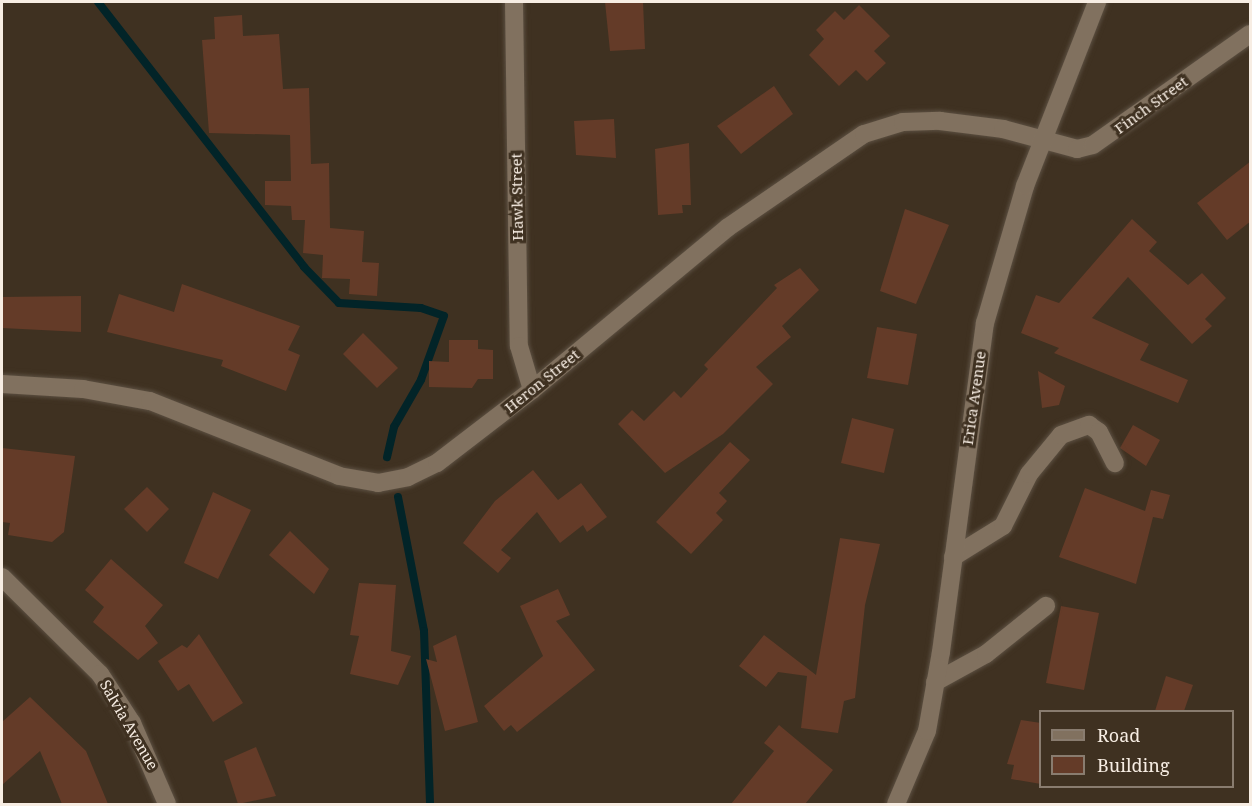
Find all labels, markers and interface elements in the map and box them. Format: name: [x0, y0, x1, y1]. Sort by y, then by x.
street label: Finch Street: [1111, 72, 1191, 138]
street label: Hawk Street: [507, 153, 527, 241]
street label: Heron Street: [501, 345, 583, 417]
street label: Erica Avenue: [959, 350, 989, 446]
street label: Salvia Avenue: [96, 677, 162, 773]
legend: [1039, 710, 1234, 788]
text: Road: [1097, 723, 1140, 747]
text: Building: [1097, 753, 1170, 777]

